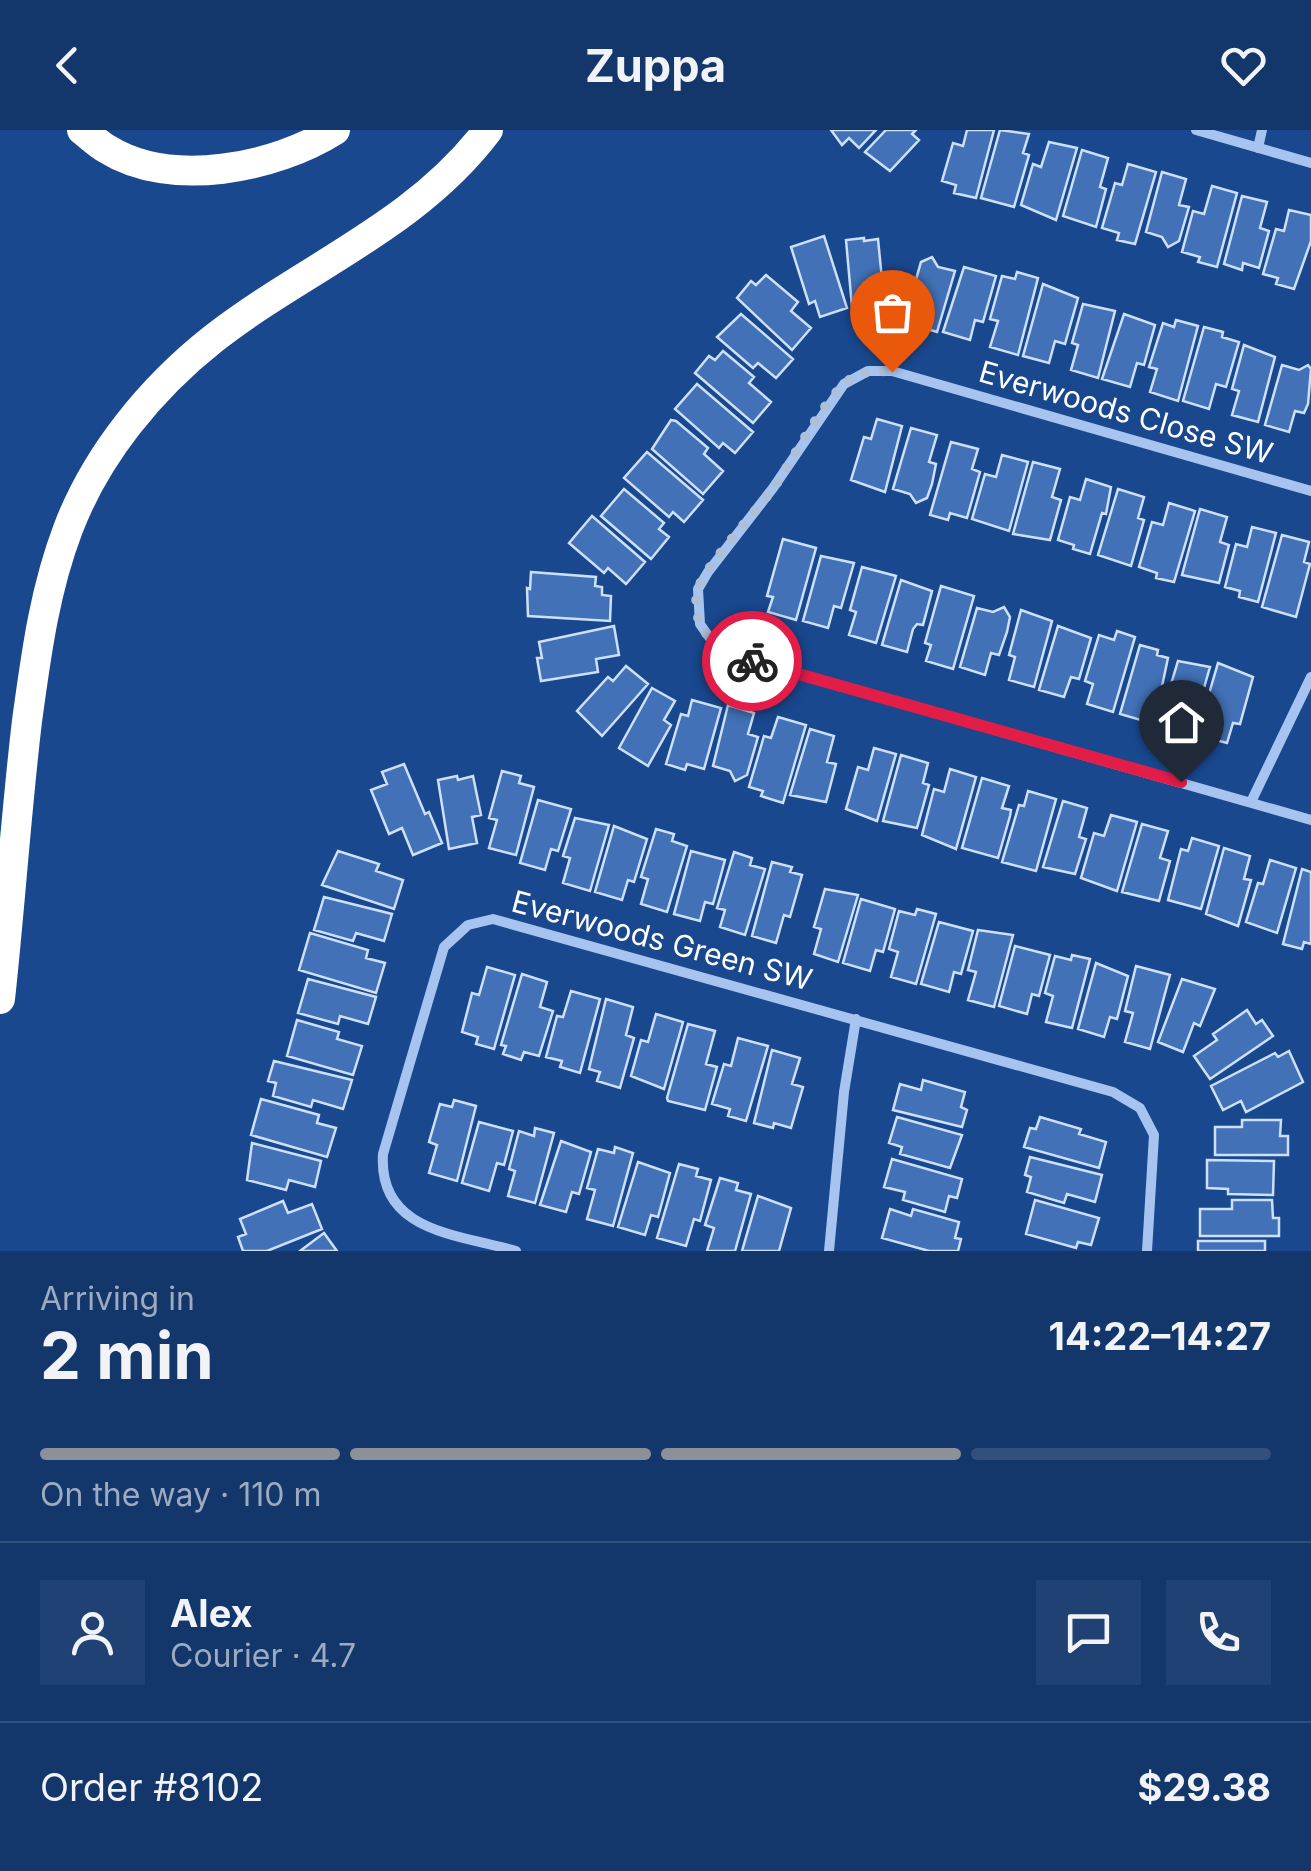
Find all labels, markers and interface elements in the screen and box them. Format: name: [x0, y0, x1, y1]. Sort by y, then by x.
icon: back: [40, 38, 95, 93]
text: Zuppa: [585, 38, 726, 93]
icon: heart: [1216, 38, 1271, 93]
pin: [850, 270, 935, 373]
icon: bag: [865, 285, 920, 340]
street label: Everwoods Close SW: [975, 353, 1277, 471]
courier: [702, 611, 802, 711]
icon: bike: [725, 634, 780, 689]
pin: [1139, 680, 1224, 783]
icon: home: [1154, 695, 1209, 750]
street label: Everwoods Green SW: [508, 883, 816, 997]
text: Arriving in: [40, 1279, 195, 1318]
text: 14:22–14:27: [1049, 1313, 1271, 1359]
text: 2 min: [40, 1316, 214, 1395]
text: On the way · 110 m: [40, 1475, 322, 1514]
button: person: [40, 1580, 145, 1685]
button: chat: [1036, 1580, 1141, 1685]
button: phone: [1166, 1580, 1271, 1685]
text: Alex: [170, 1590, 253, 1636]
text: Courier · 4.7: [170, 1636, 356, 1675]
text: Order #8102: [40, 1764, 263, 1810]
text: $29.38: [1138, 1764, 1271, 1810]

